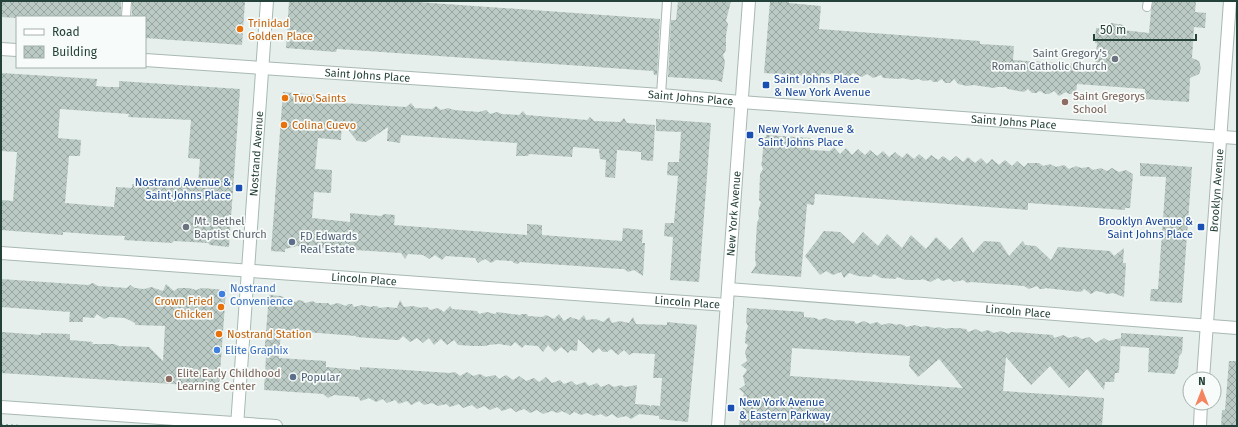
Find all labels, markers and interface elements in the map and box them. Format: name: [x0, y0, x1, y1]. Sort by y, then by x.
legend: [16, 16, 146, 68]
scale bar: [1094, 16, 1196, 42]
place label: Trinidad Golden Place: [248, 17, 313, 43]
text: 50 m: [1100, 23, 1126, 37]
marker: Trinidad Golden Place: [235, 24, 245, 34]
text: Road: [52, 25, 80, 39]
text: Building: [52, 45, 98, 59]
place label: Saint Gregory's Roman Catholic Church: [991, 47, 1107, 73]
marker: Saint Gregory's Roman Catholic Church: [1110, 54, 1120, 64]
street label: Saint Johns Place: [324, 66, 411, 84]
place label: Saint Johns Place & New York Avenue: [774, 73, 870, 99]
marker: Saint Johns Place & New York Avenue: [761, 80, 771, 90]
street label: Saint Johns Place: [648, 88, 734, 108]
place label: Saint Gregorys School: [1073, 90, 1145, 116]
place label: Two Saints: [293, 92, 346, 105]
marker: Two Saints: [280, 93, 290, 103]
marker: Saint Gregorys School: [1060, 97, 1070, 107]
street label: Nostrand Avenue: [247, 111, 266, 197]
street label: Saint Johns Place: [971, 112, 1057, 131]
place label: Colina Cuevo: [292, 119, 356, 132]
marker: Colina Cuevo: [279, 120, 289, 130]
place label: New York Avenue & Saint Johns Place: [758, 123, 854, 149]
marker: New York Avenue & Saint Johns Place: [745, 130, 755, 140]
street label: Brooklyn Avenue: [1207, 148, 1226, 233]
street label: New York Avenue: [724, 170, 743, 257]
place label: Nostrand Avenue & Saint Johns Place: [135, 176, 231, 202]
marker: Nostrand Avenue & Saint Johns Place: [234, 183, 244, 193]
place label: Mt. Bethel Baptist Church: [194, 215, 267, 241]
place label: Brooklyn Avenue & Saint Johns Place: [1099, 215, 1193, 241]
marker: Mt. Bethel Baptist Church: [181, 222, 191, 232]
marker: Brooklyn Avenue & Saint Johns Place: [1196, 222, 1206, 232]
place label: FD Edwards Real Estate: [300, 230, 357, 256]
marker: FD Edwards Real Estate: [287, 237, 297, 247]
street label: Lincoln Place: [331, 270, 397, 288]
place label: Nostrand Convenience: [230, 282, 293, 308]
marker: Nostrand Convenience: [217, 289, 227, 299]
street label: Lincoln Place: [654, 293, 720, 311]
place label: Crown Fried Chicken: [154, 295, 213, 321]
marker: Crown Fried Chicken: [216, 302, 226, 312]
street label: Lincoln Place: [985, 302, 1051, 320]
place label: Nostrand Station: [227, 328, 312, 341]
marker: Nostrand Station: [214, 329, 224, 339]
place label: Elite Graphix: [225, 344, 289, 357]
marker: Elite Graphix: [212, 345, 222, 355]
place label: Elite Early Childhood Learning Center: [177, 367, 281, 393]
place label: Popular: [301, 371, 341, 384]
north arrow: [1182, 371, 1222, 411]
marker: Popular: [288, 372, 298, 382]
marker: Elite Early Childhood Learning Center: [164, 374, 174, 384]
text: N: [1198, 375, 1206, 388]
place label: New York Avenue & Eastern Parkway: [739, 396, 831, 422]
marker: New York Avenue & Eastern Parkway: [726, 403, 736, 413]

